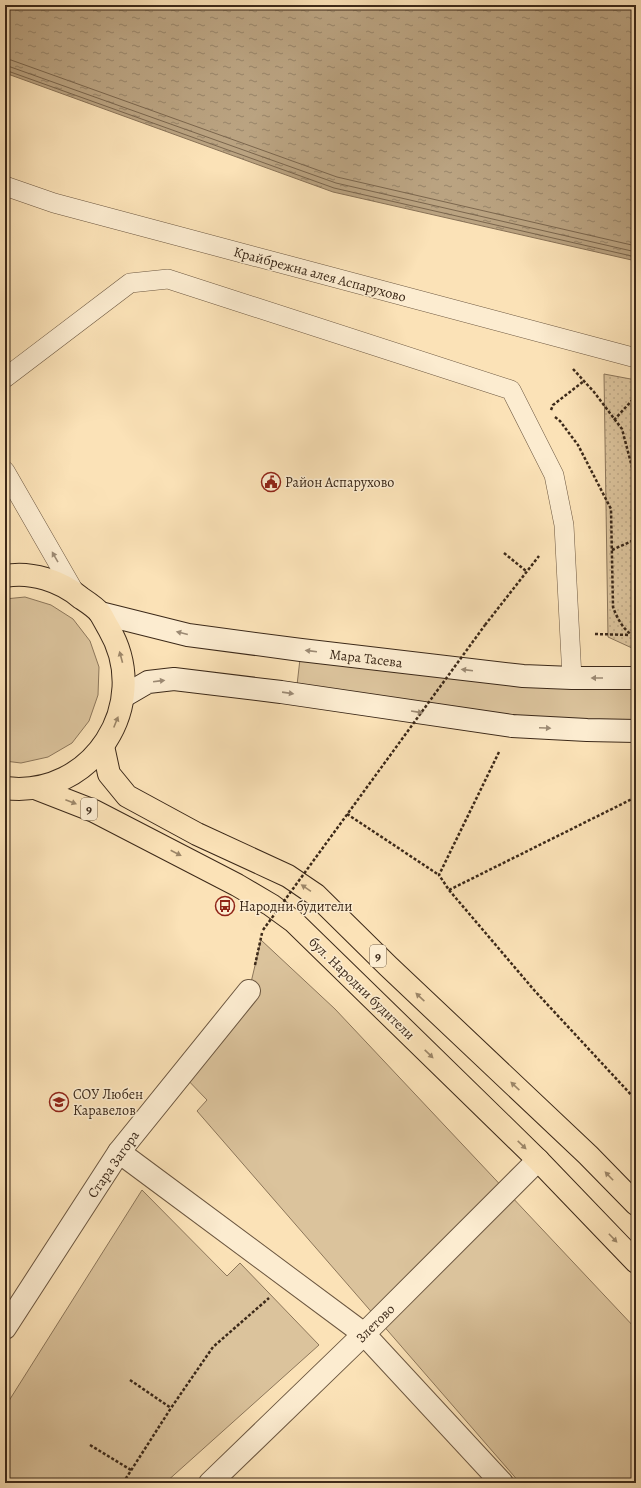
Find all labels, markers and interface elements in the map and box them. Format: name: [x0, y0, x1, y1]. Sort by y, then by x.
street label: Крайбрежна алея Аспарухово: [232, 242, 408, 307]
public building icon: Район Аспарухово: [260, 471, 282, 493]
place label: Район Аспарухово: [285, 473, 394, 492]
one-way arrow: [51, 551, 58, 563]
one-way arrow: [176, 630, 188, 636]
street label: Мара Тасева: [328, 645, 404, 672]
one-way arrow: [304, 648, 317, 654]
one-way arrow: [117, 651, 123, 664]
one-way arrow: [461, 667, 473, 673]
one-way arrow: [590, 675, 603, 681]
one-way arrow: [153, 678, 165, 684]
one-way arrow: [282, 690, 294, 696]
one-way arrow: [410, 709, 423, 715]
one-way arrow: [113, 716, 119, 728]
one-way arrow: [539, 725, 552, 731]
road number: 9: [81, 798, 97, 820]
one-way arrow: [65, 799, 76, 805]
one-way arrow: [170, 850, 182, 857]
one-way arrow: [301, 884, 311, 892]
bus stop icon: Народни будители: [214, 895, 236, 917]
place label: Народни будители: [239, 897, 352, 916]
street label: бул. Народни будители: [304, 933, 419, 1044]
road number: 9: [370, 945, 386, 967]
one-way arrow: [416, 993, 425, 1002]
one-way arrow: [424, 1049, 434, 1059]
one-way arrow: [510, 1081, 520, 1091]
place label: СОУ Любен Каравелов: [73, 1085, 143, 1120]
school or university icon: СОУ Любен Каравелов: [48, 1091, 70, 1113]
street label: Стара Загора: [83, 1126, 144, 1202]
one-way arrow: [517, 1140, 527, 1150]
one-way arrow: [604, 1171, 614, 1181]
one-way arrow: [608, 1233, 618, 1243]
street label: Злетово: [352, 1300, 399, 1347]

